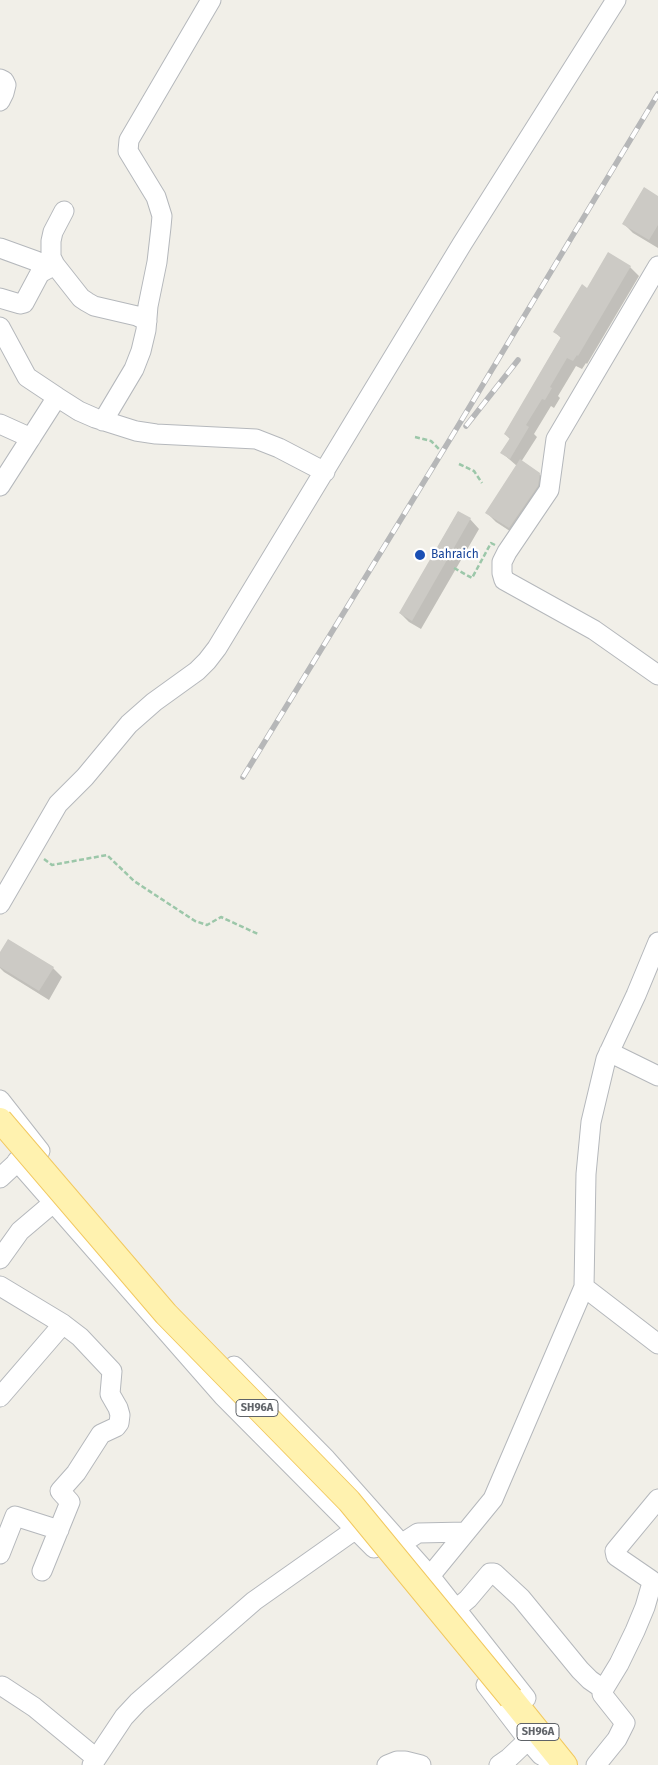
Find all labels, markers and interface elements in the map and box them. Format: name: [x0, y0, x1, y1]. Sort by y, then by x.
marker: Bahraich: [413, 548, 427, 562]
place label: Bahraich: [431, 548, 479, 562]
road number: SH96A: [236, 1400, 278, 1416]
road number: SH96A: [517, 1724, 559, 1740]

